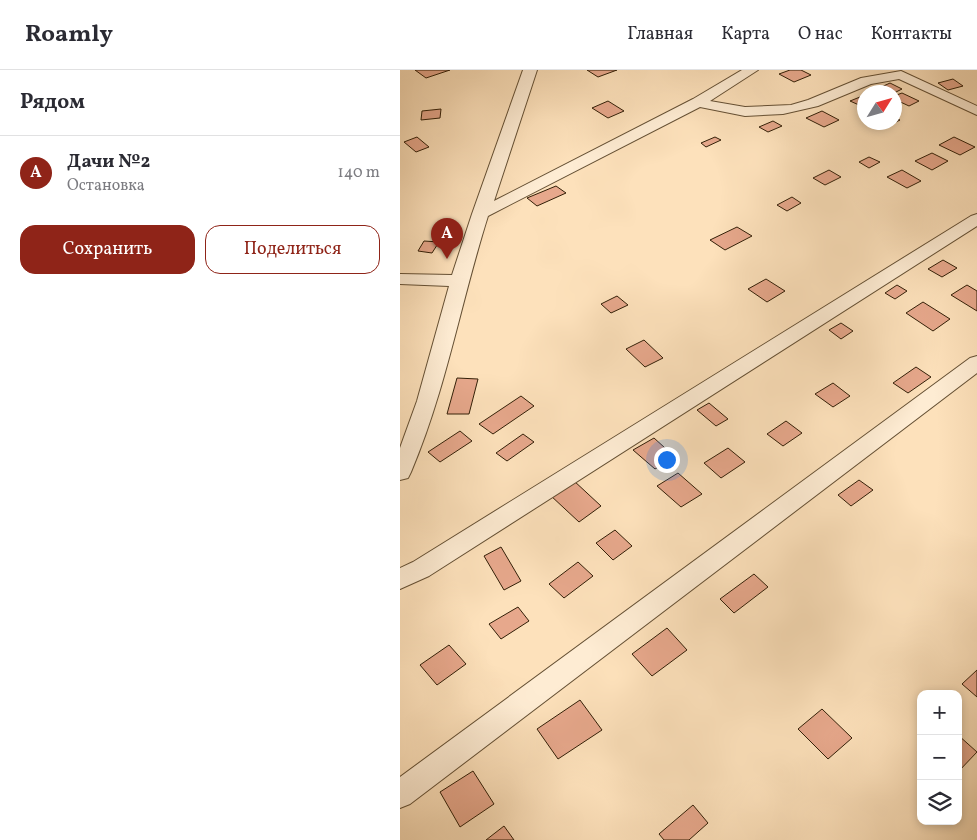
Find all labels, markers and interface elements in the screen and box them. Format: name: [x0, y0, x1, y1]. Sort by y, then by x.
text: Roamly: [25, 18, 113, 52]
text: Главная: [627, 22, 693, 47]
text: Карта: [721, 22, 770, 47]
text: О нас: [798, 22, 843, 47]
text: Контакты: [871, 22, 952, 47]
north arrow: [857, 85, 902, 130]
text: Рядом: [20, 88, 85, 117]
text: Дачи №2: [67, 149, 150, 175]
text: A: [30, 162, 42, 184]
text: 140 m: [338, 162, 380, 184]
text: Остановка: [67, 175, 145, 197]
pin: A: [431, 218, 463, 259]
button: Сохранить: [20, 225, 195, 274]
button: Поделиться: [205, 225, 380, 274]
your location: [654, 447, 680, 473]
map controls: [917, 690, 962, 825]
button: +: [917, 690, 962, 735]
button: −: [917, 735, 962, 780]
button: layers: [917, 780, 962, 825]

